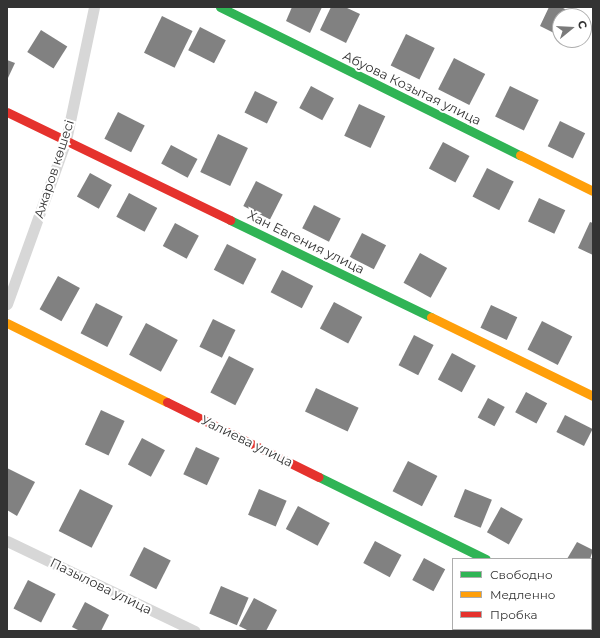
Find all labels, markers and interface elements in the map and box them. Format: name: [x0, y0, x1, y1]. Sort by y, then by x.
north arrow: [552, 8, 592, 48]
text: С: [575, 19, 590, 31]
street label: Абуова Козытая улица: [340, 48, 484, 128]
street label: Ажаров көшесі: [31, 118, 77, 220]
street label: Хан Евгения улица: [245, 207, 367, 277]
street label: Уалиева улица: [198, 412, 296, 470]
street label: Пазылова улица: [48, 555, 154, 617]
legend: [452, 558, 592, 630]
text: Свободно: [490, 567, 553, 582]
text: Медленно: [490, 587, 555, 602]
text: Пробка: [490, 607, 538, 622]

